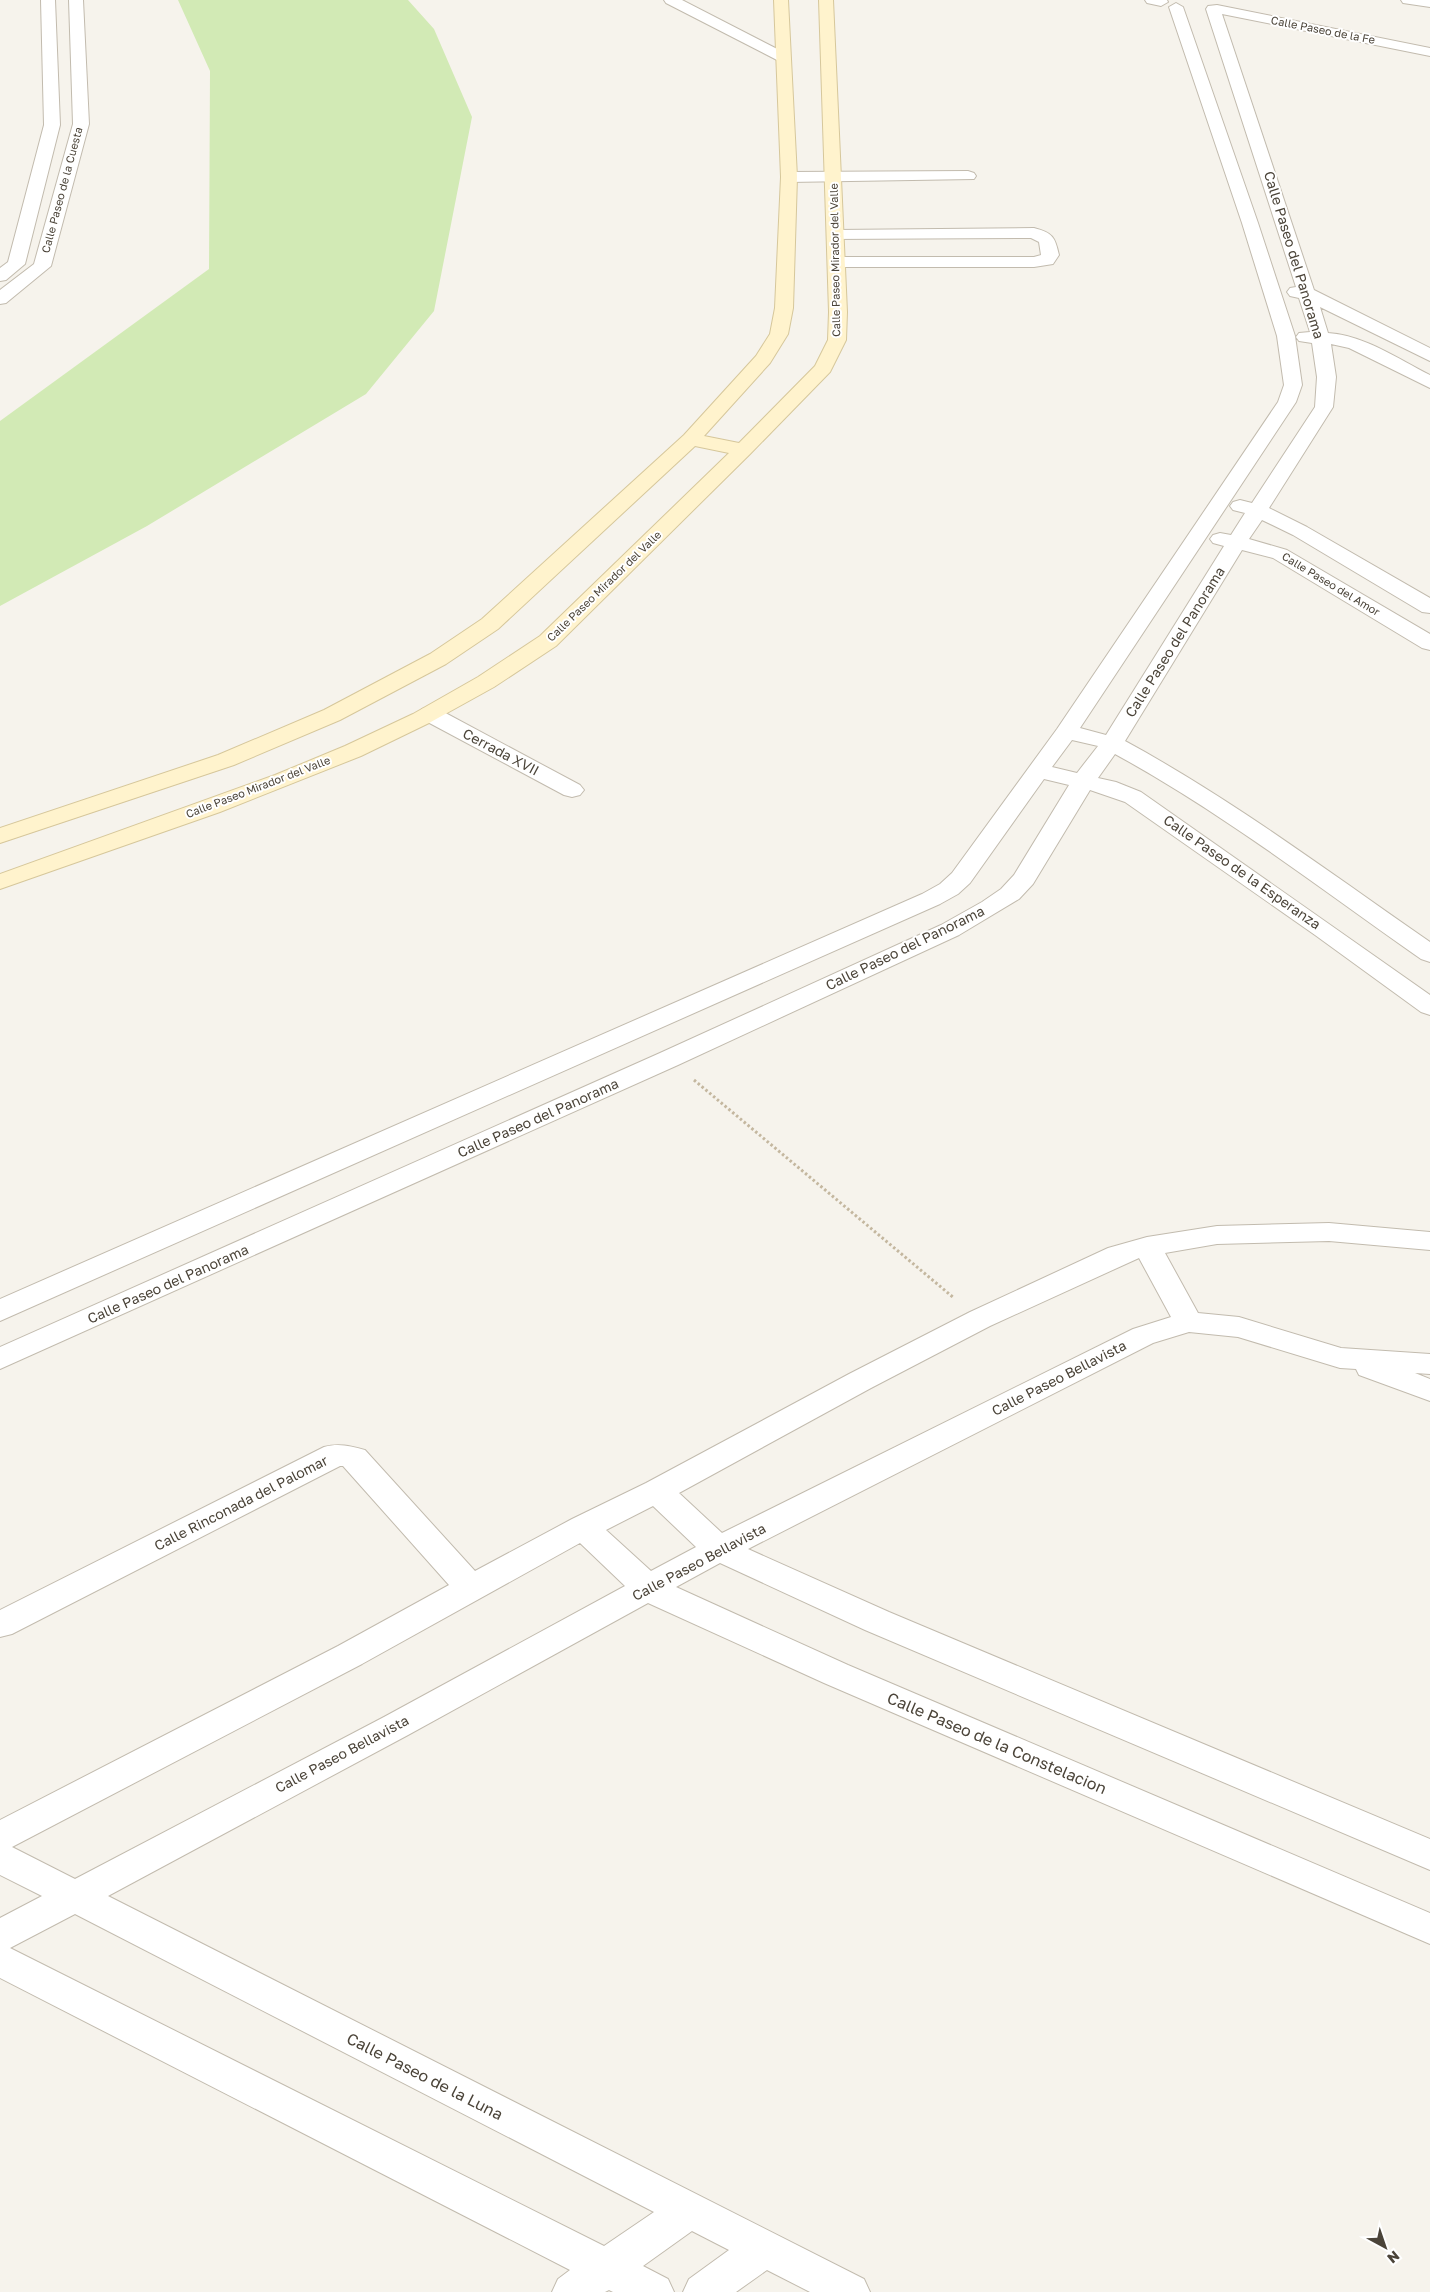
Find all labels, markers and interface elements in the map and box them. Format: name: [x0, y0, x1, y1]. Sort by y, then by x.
street label: Calle Paseo de la Fe: [1270, 13, 1376, 46]
street label: Calle Paseo de la Cuesta: [38, 125, 85, 254]
street label: Calle Paseo del Panorama: [1261, 169, 1328, 341]
street label: Calle Paseo Mirador del Valle: [827, 183, 842, 337]
street label: Calle Paseo Mirador del Valle: [544, 528, 663, 644]
street label: Calle Paseo del Amor: [1280, 549, 1383, 618]
street label: Calle Paseo del Panorama: [1121, 563, 1228, 720]
street label: Cerrada XVII: [460, 724, 542, 779]
street label: Calle Paseo Mirador del Valle: [184, 753, 332, 820]
street label: Calle Paseo de la Esperanza: [1160, 811, 1324, 932]
street label: Calle Paseo del Panorama: [823, 902, 987, 993]
street label: Calle Paseo del Panorama: [455, 1074, 621, 1161]
street label: Calle Paseo del Panorama: [85, 1240, 251, 1327]
street label: Calle Paseo Bellavista: [989, 1336, 1129, 1419]
street label: Calle Rinconada del Palomar: [151, 1451, 331, 1554]
street label: Calle Paseo Bellavista: [629, 1519, 768, 1604]
street label: Calle Paseo de la Constelacion: [884, 1688, 1110, 1798]
street label: Calle Paseo Bellavista: [272, 1711, 411, 1796]
street label: Calle Paseo de la Luna: [344, 2028, 506, 2124]
north arrow: [1360, 2222, 1410, 2272]
text: N: [1384, 2247, 1403, 2267]

